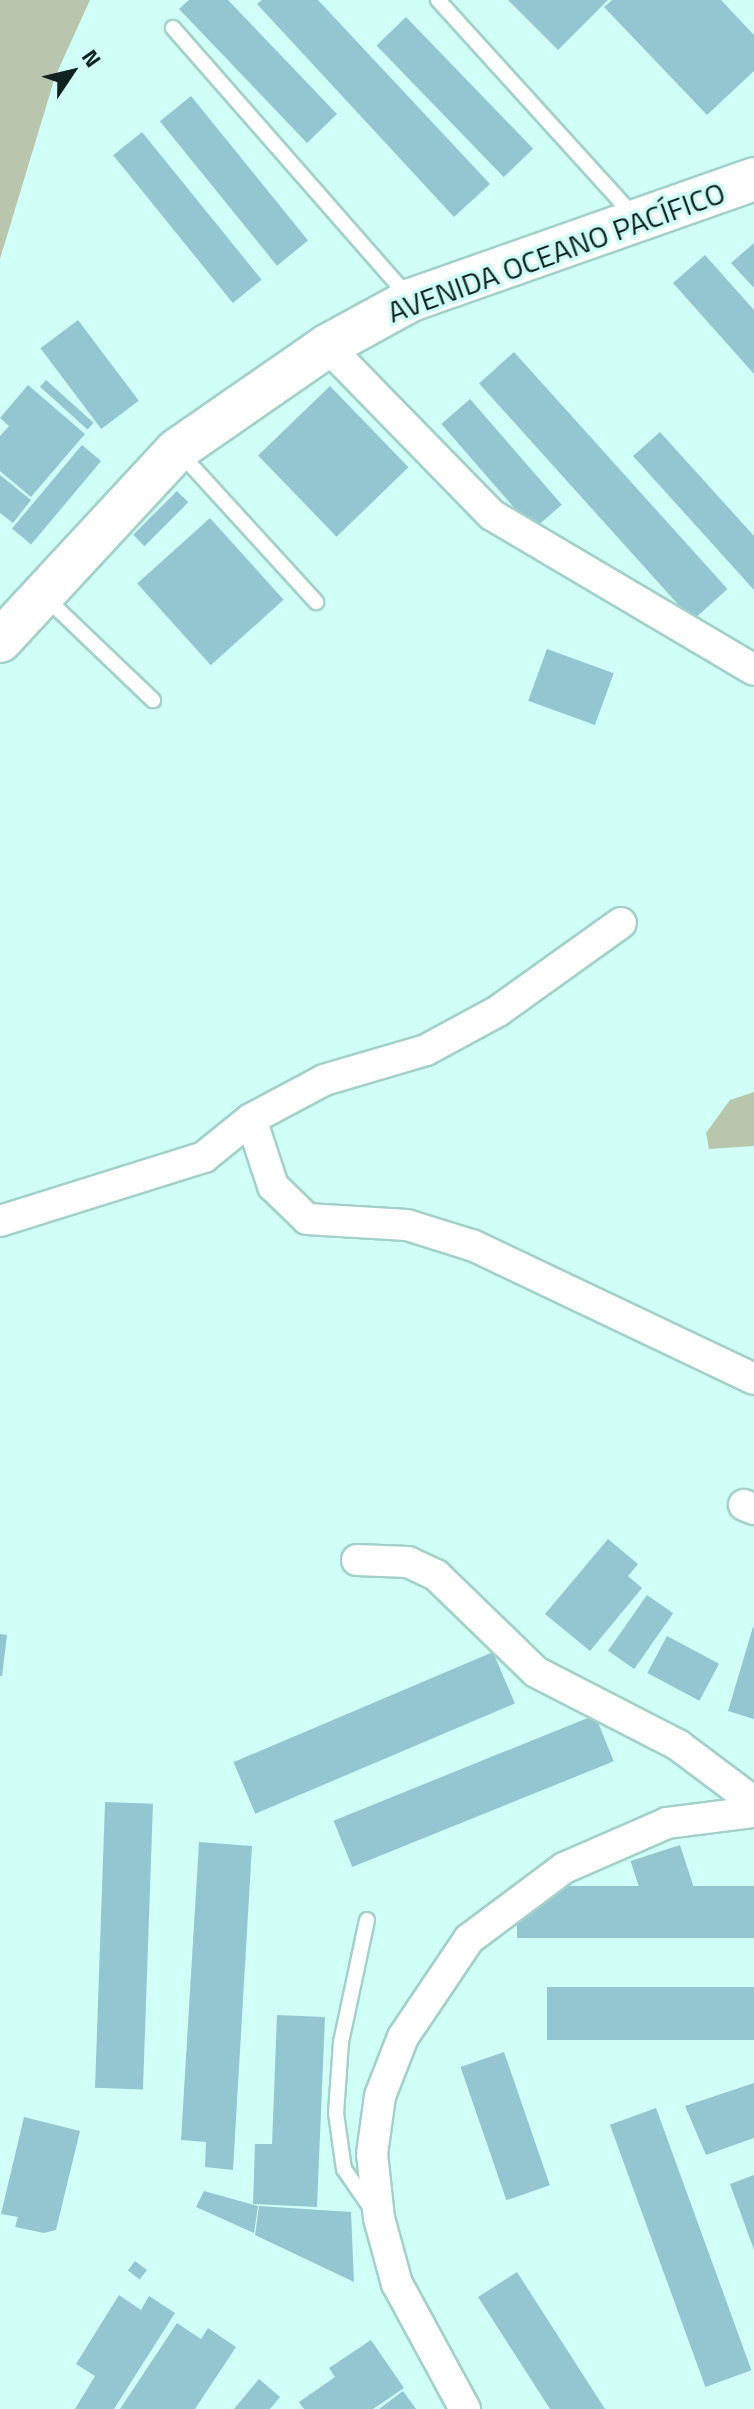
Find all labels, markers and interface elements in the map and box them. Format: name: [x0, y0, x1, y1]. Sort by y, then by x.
north arrow: [32, 32, 112, 112]
text: N: [73, 42, 110, 74]
street label: AVENIDA OCEANO PACÍFICO: [382, 174, 730, 330]

